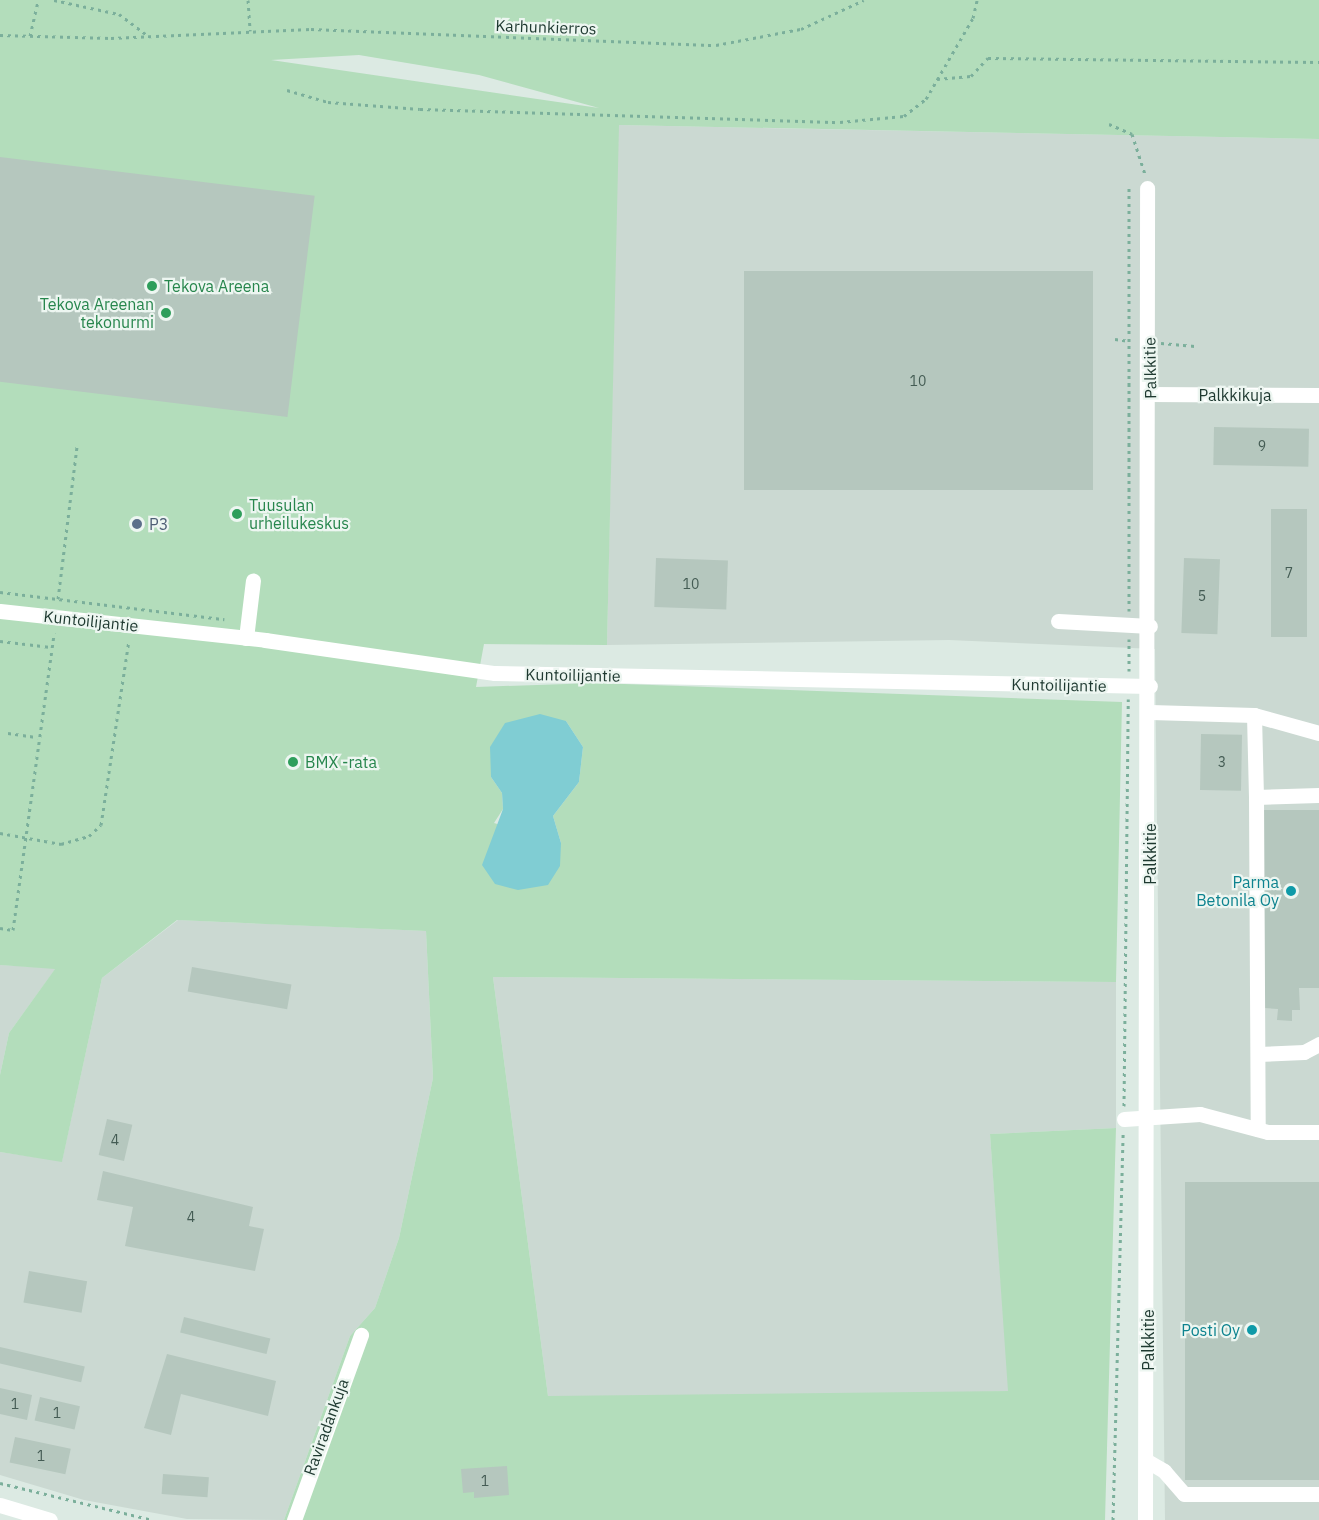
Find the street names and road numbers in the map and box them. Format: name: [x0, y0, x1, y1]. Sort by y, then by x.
street label: Karhunkierros: [495, 16, 597, 38]
street label: Palkkitie: [1140, 337, 1160, 399]
street label: Palkkikuja: [1198, 385, 1272, 405]
street label: Kuntoilijantie: [43, 606, 139, 636]
street label: Kuntoilijantie: [525, 665, 621, 685]
street label: Kuntoilijantie: [1011, 675, 1107, 695]
street label: Palkkitie: [1140, 823, 1160, 885]
street label: Palkkitie: [1138, 1309, 1158, 1371]
street label: Raviradankuja: [300, 1376, 352, 1478]

